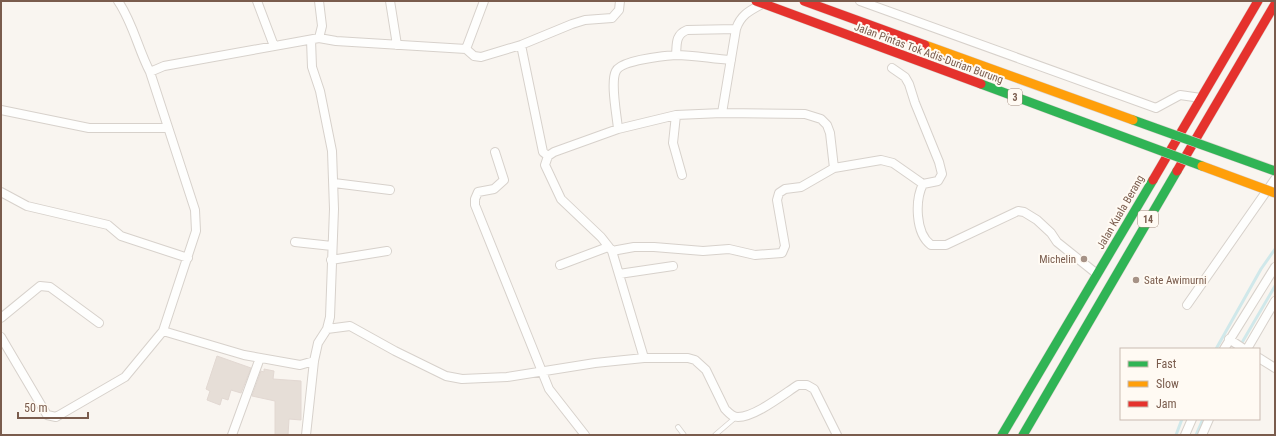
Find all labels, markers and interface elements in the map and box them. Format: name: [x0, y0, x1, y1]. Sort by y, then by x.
street label: Jalan Pintas Tok Adis-Durian Burung: [853, 20, 1005, 87]
road number: 3: [1008, 89, 1022, 105]
street label: Jalan Kuala Berang: [1094, 173, 1147, 252]
road number: 14: [1138, 211, 1158, 227]
place label: Michelin: [1039, 253, 1076, 266]
marker: Michelin: [1079, 254, 1089, 264]
place label: Sate Awimurni: [1144, 274, 1207, 287]
marker: Sate Awimurni: [1131, 275, 1141, 285]
legend: [1120, 348, 1260, 420]
text: Fast: [1156, 357, 1177, 371]
text: Slow: [1156, 377, 1179, 391]
scale bar: [18, 394, 88, 420]
text: Jam: [1156, 397, 1177, 411]
text: 50 m: [24, 401, 48, 415]

